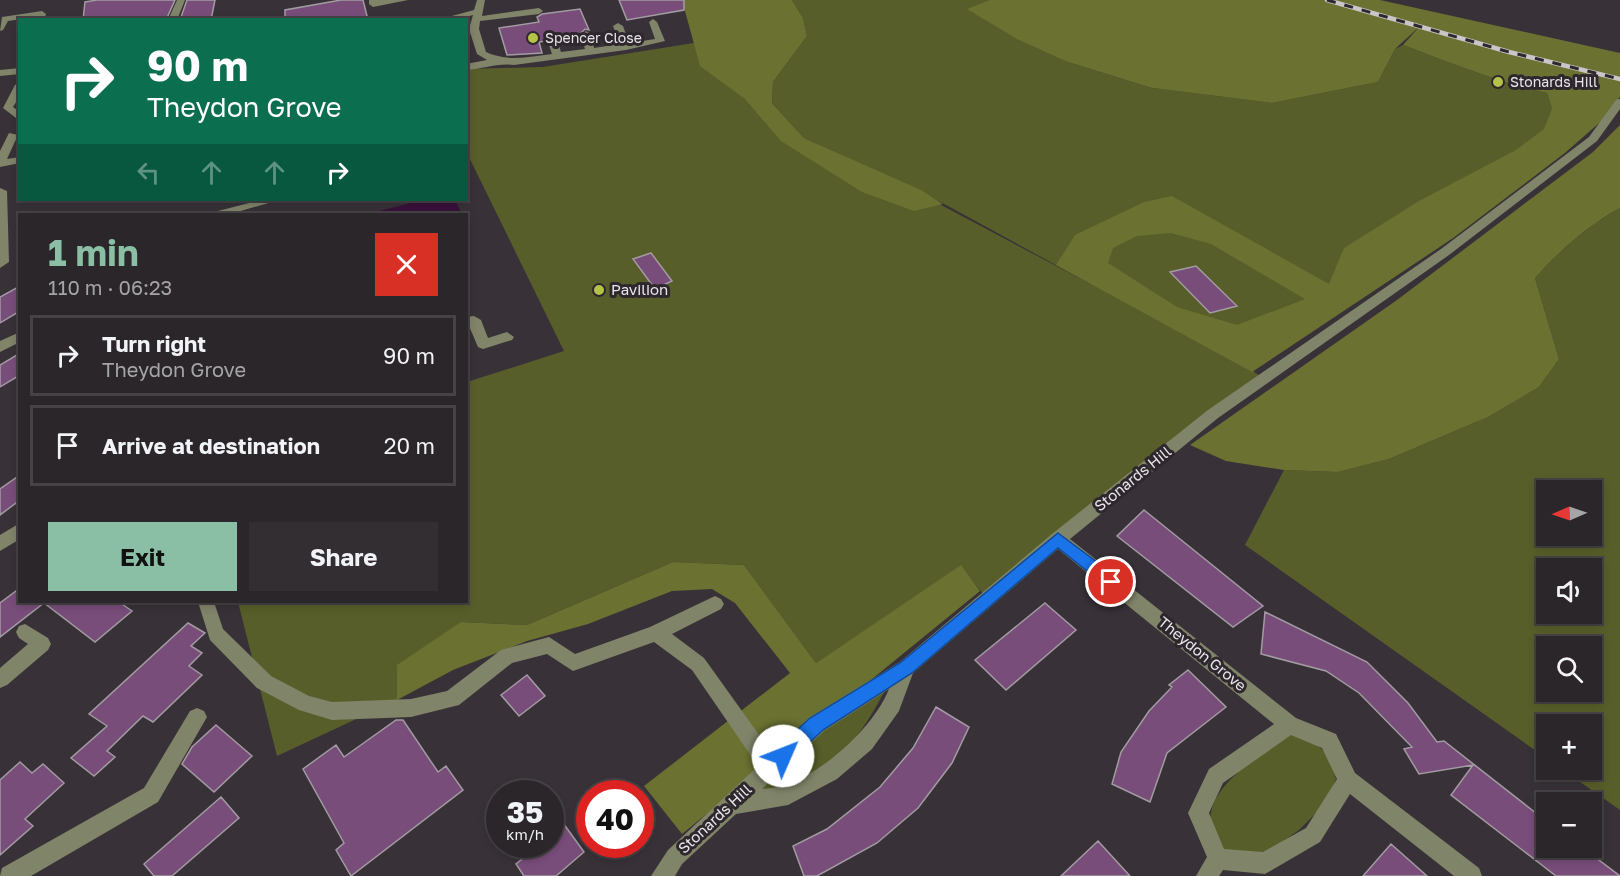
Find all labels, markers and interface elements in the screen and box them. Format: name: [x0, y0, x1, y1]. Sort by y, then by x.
place label: Spencer Close: [545, 29, 642, 46]
marker: Spencer Close: [526, 31, 540, 45]
text: 90 m: [147, 40, 248, 90]
icon: right: [48, 42, 126, 120]
place label: Stonards Hill: [1510, 73, 1597, 90]
marker: Stonards Hill: [1491, 75, 1505, 89]
text: Theydon Grove: [147, 91, 341, 123]
icon: left: [132, 156, 165, 189]
icon: ahead: [195, 156, 228, 189]
icon: ahead: [258, 156, 291, 189]
icon: right: [321, 156, 354, 189]
text: 1 min: [48, 231, 139, 274]
button: close: [375, 233, 438, 296]
text: 110 m · 06:23: [48, 275, 172, 299]
place label: Pavilion: [611, 280, 668, 298]
marker: Pavilion: [592, 283, 606, 297]
text: Turn right: [102, 330, 206, 357]
icon: right: [51, 339, 84, 372]
text: 90 m: [383, 342, 435, 369]
text: Theydon Grove: [102, 357, 246, 381]
icon: arrive: [51, 429, 84, 462]
text: Arrive at destination: [102, 432, 320, 459]
text: 20 m: [384, 432, 435, 459]
street label: Stonards Hill: [1090, 442, 1175, 515]
north arrow: [1536, 480, 1602, 546]
map controls: [1536, 480, 1602, 858]
button: Exit: [48, 522, 237, 591]
button: Share: [249, 522, 438, 591]
pin: [1085, 556, 1136, 607]
button: sound: [1536, 558, 1602, 624]
icon: arrive: [1094, 565, 1127, 598]
street label: Theydon Grove: [1155, 612, 1250, 694]
button: search: [1536, 636, 1602, 702]
button: +: [1536, 714, 1602, 780]
position arrow: [751, 724, 815, 788]
speed limit sign: 40: [576, 780, 654, 858]
street label: Stonards Hill: [674, 780, 755, 857]
button: −: [1536, 792, 1602, 858]
text: 35: [507, 794, 543, 830]
text: km/h: [506, 825, 544, 843]

